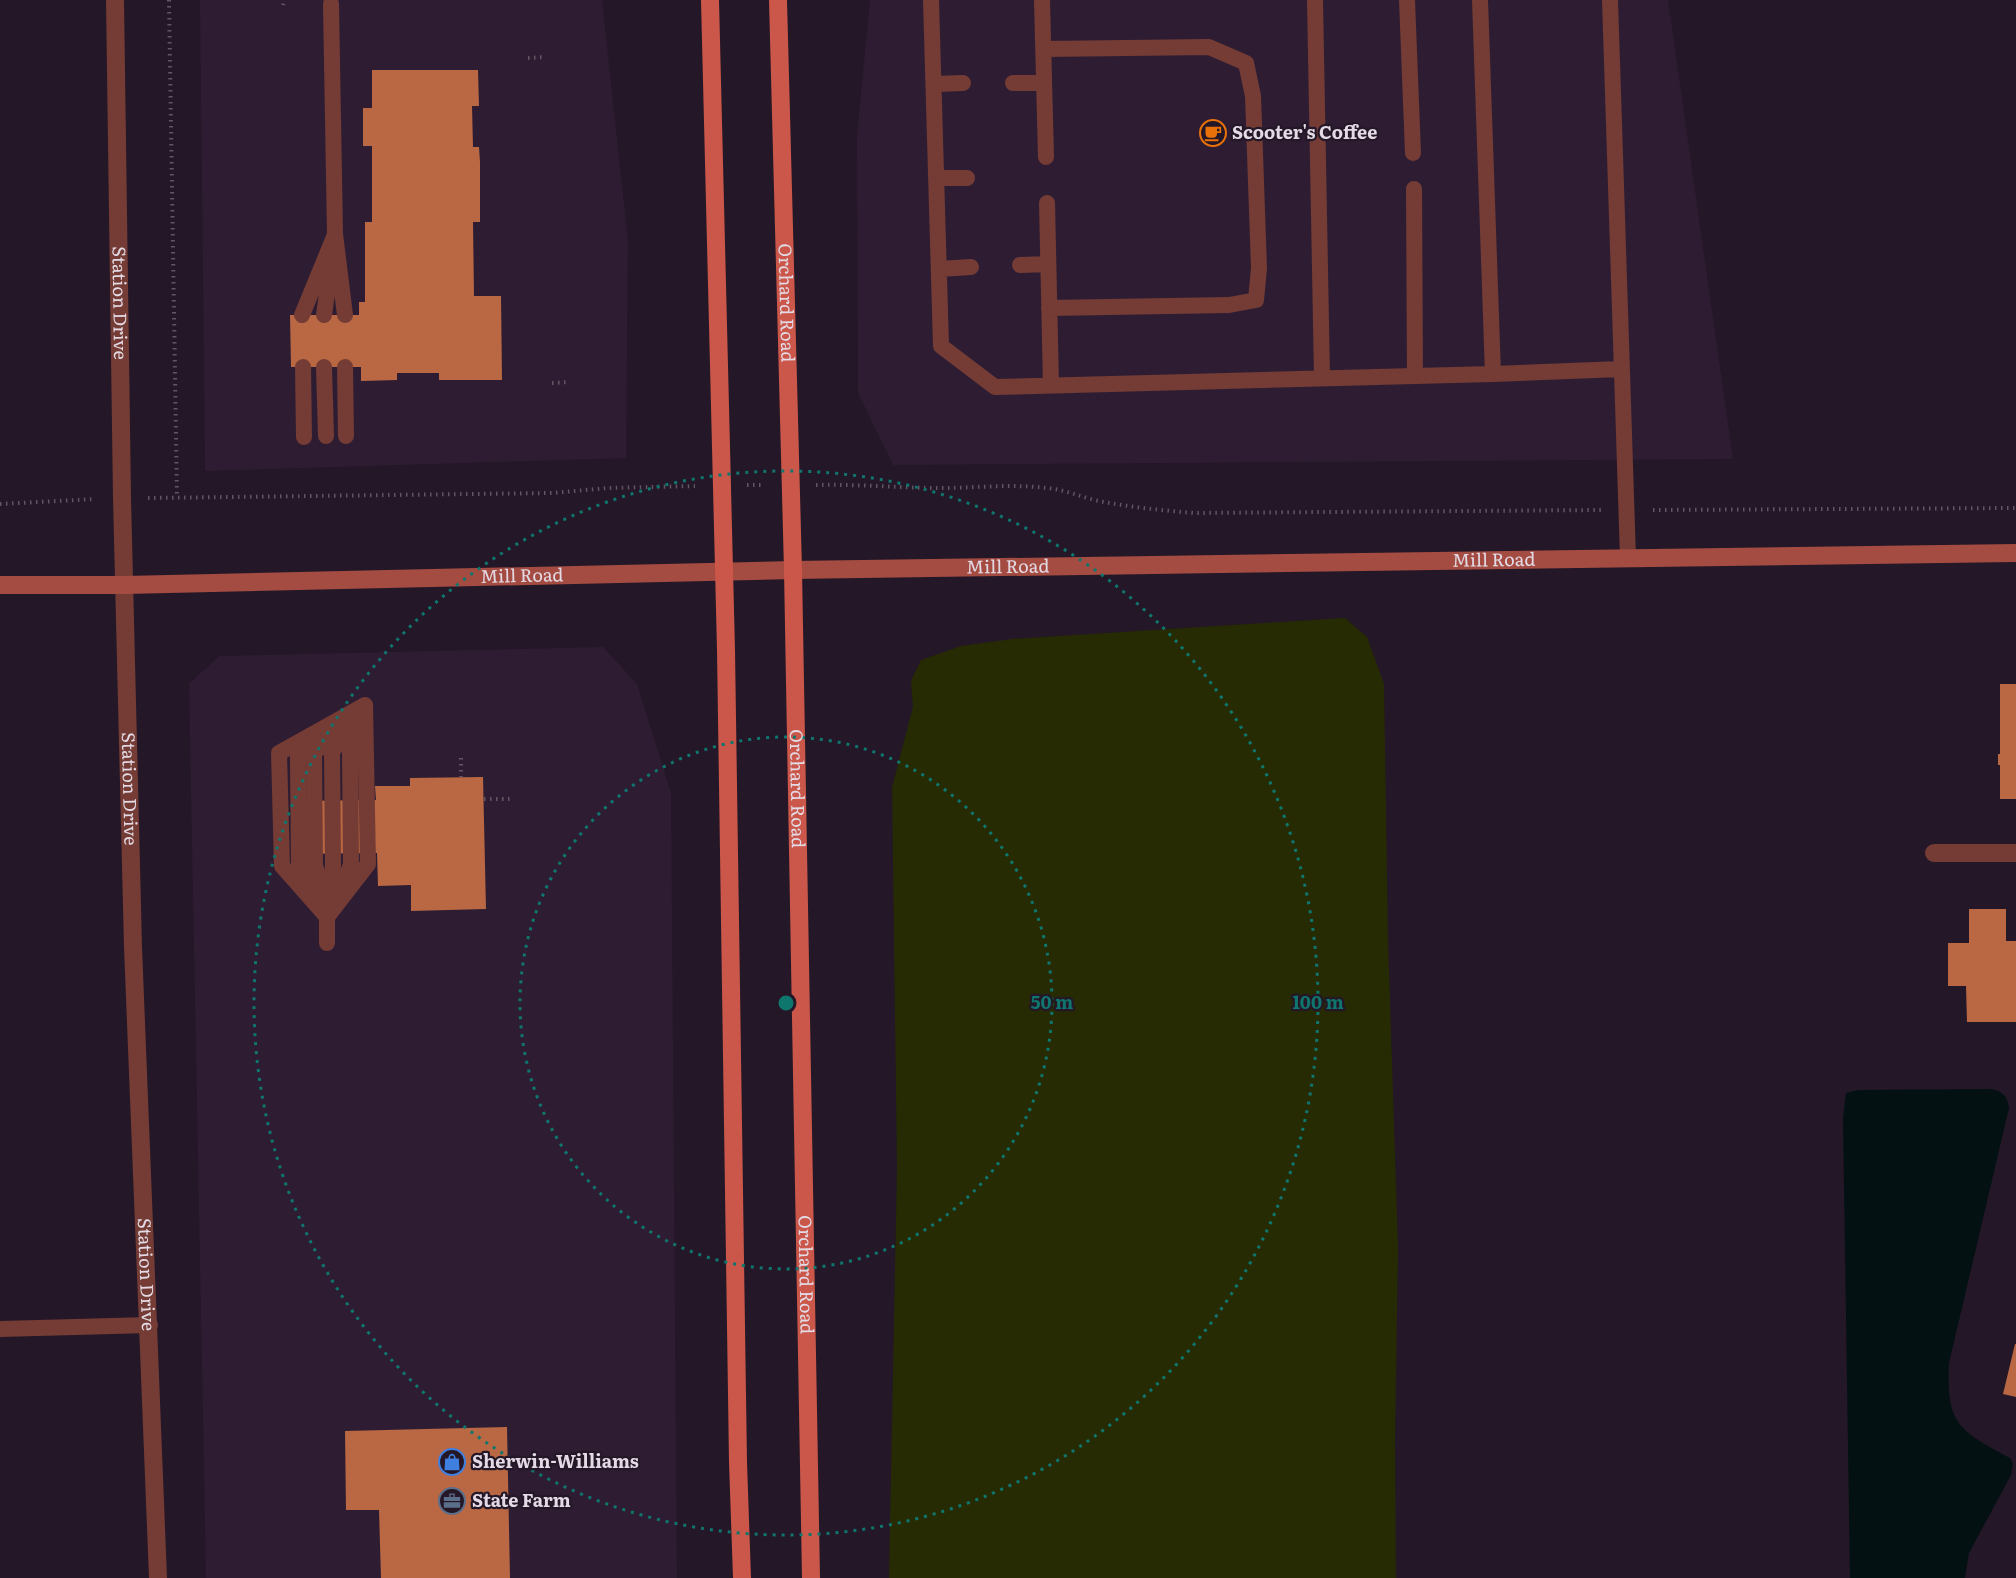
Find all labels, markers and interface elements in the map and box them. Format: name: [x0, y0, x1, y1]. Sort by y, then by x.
cafe icon: Scooter's Coffee: [1198, 118, 1228, 148]
place label: Scooter's Coffee: [1232, 118, 1377, 145]
street label: Orchard Road: [772, 243, 803, 363]
street label: Station Drive: [106, 246, 135, 360]
street label: Mill Road: [1452, 545, 1536, 573]
street label: Mill Road: [966, 551, 1050, 580]
street label: Mill Road: [480, 560, 564, 589]
street label: Orchard Road: [784, 729, 813, 848]
street label: Station Drive: [116, 732, 146, 846]
text: 50 m: [1031, 988, 1073, 1015]
text: 100 m: [1292, 988, 1344, 1015]
centre of rings: [776, 993, 796, 1013]
street label: Orchard Road: [793, 1215, 822, 1334]
street label: Station Drive: [132, 1217, 163, 1332]
shop icon: Sherwin-Williams: [437, 1447, 467, 1477]
place label: Sherwin-Williams: [472, 1447, 639, 1474]
office icon: State Farm: [437, 1486, 467, 1516]
place label: State Farm: [472, 1486, 571, 1513]

